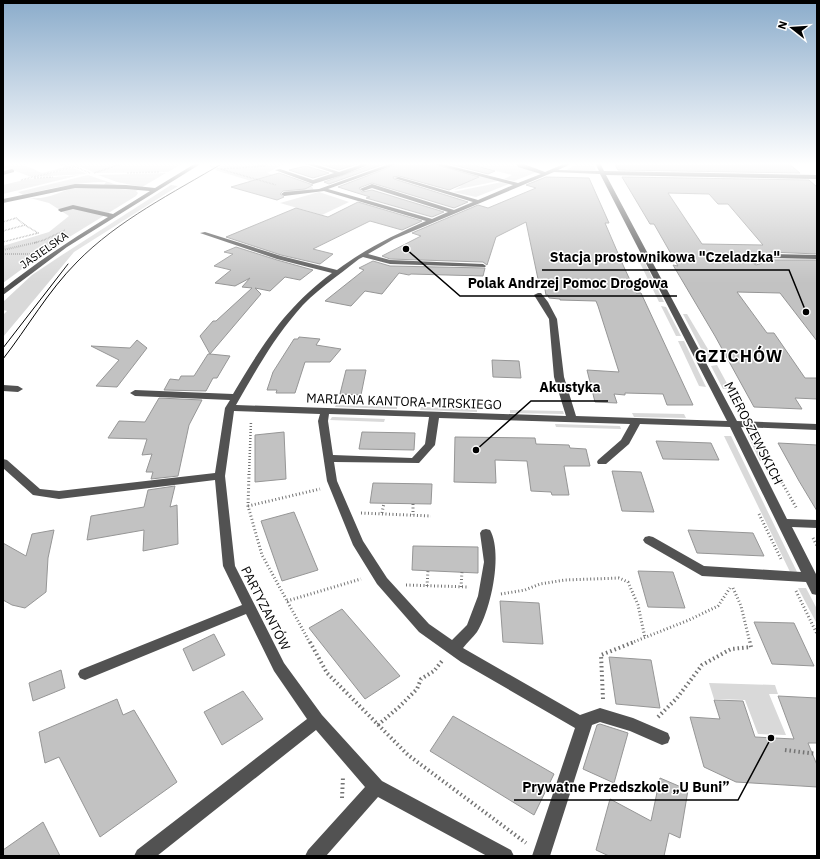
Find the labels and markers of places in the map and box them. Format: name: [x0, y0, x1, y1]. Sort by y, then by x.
callout: Stacja prostownikowa "Czeladzka": [542, 244, 789, 270]
callout: Polak Andrzej Pomoc Drogowa: [460, 270, 677, 296]
callout: Akustyka: [531, 375, 608, 401]
callout: Prywatne Przedszkole „U Buni”: [514, 774, 738, 800]

